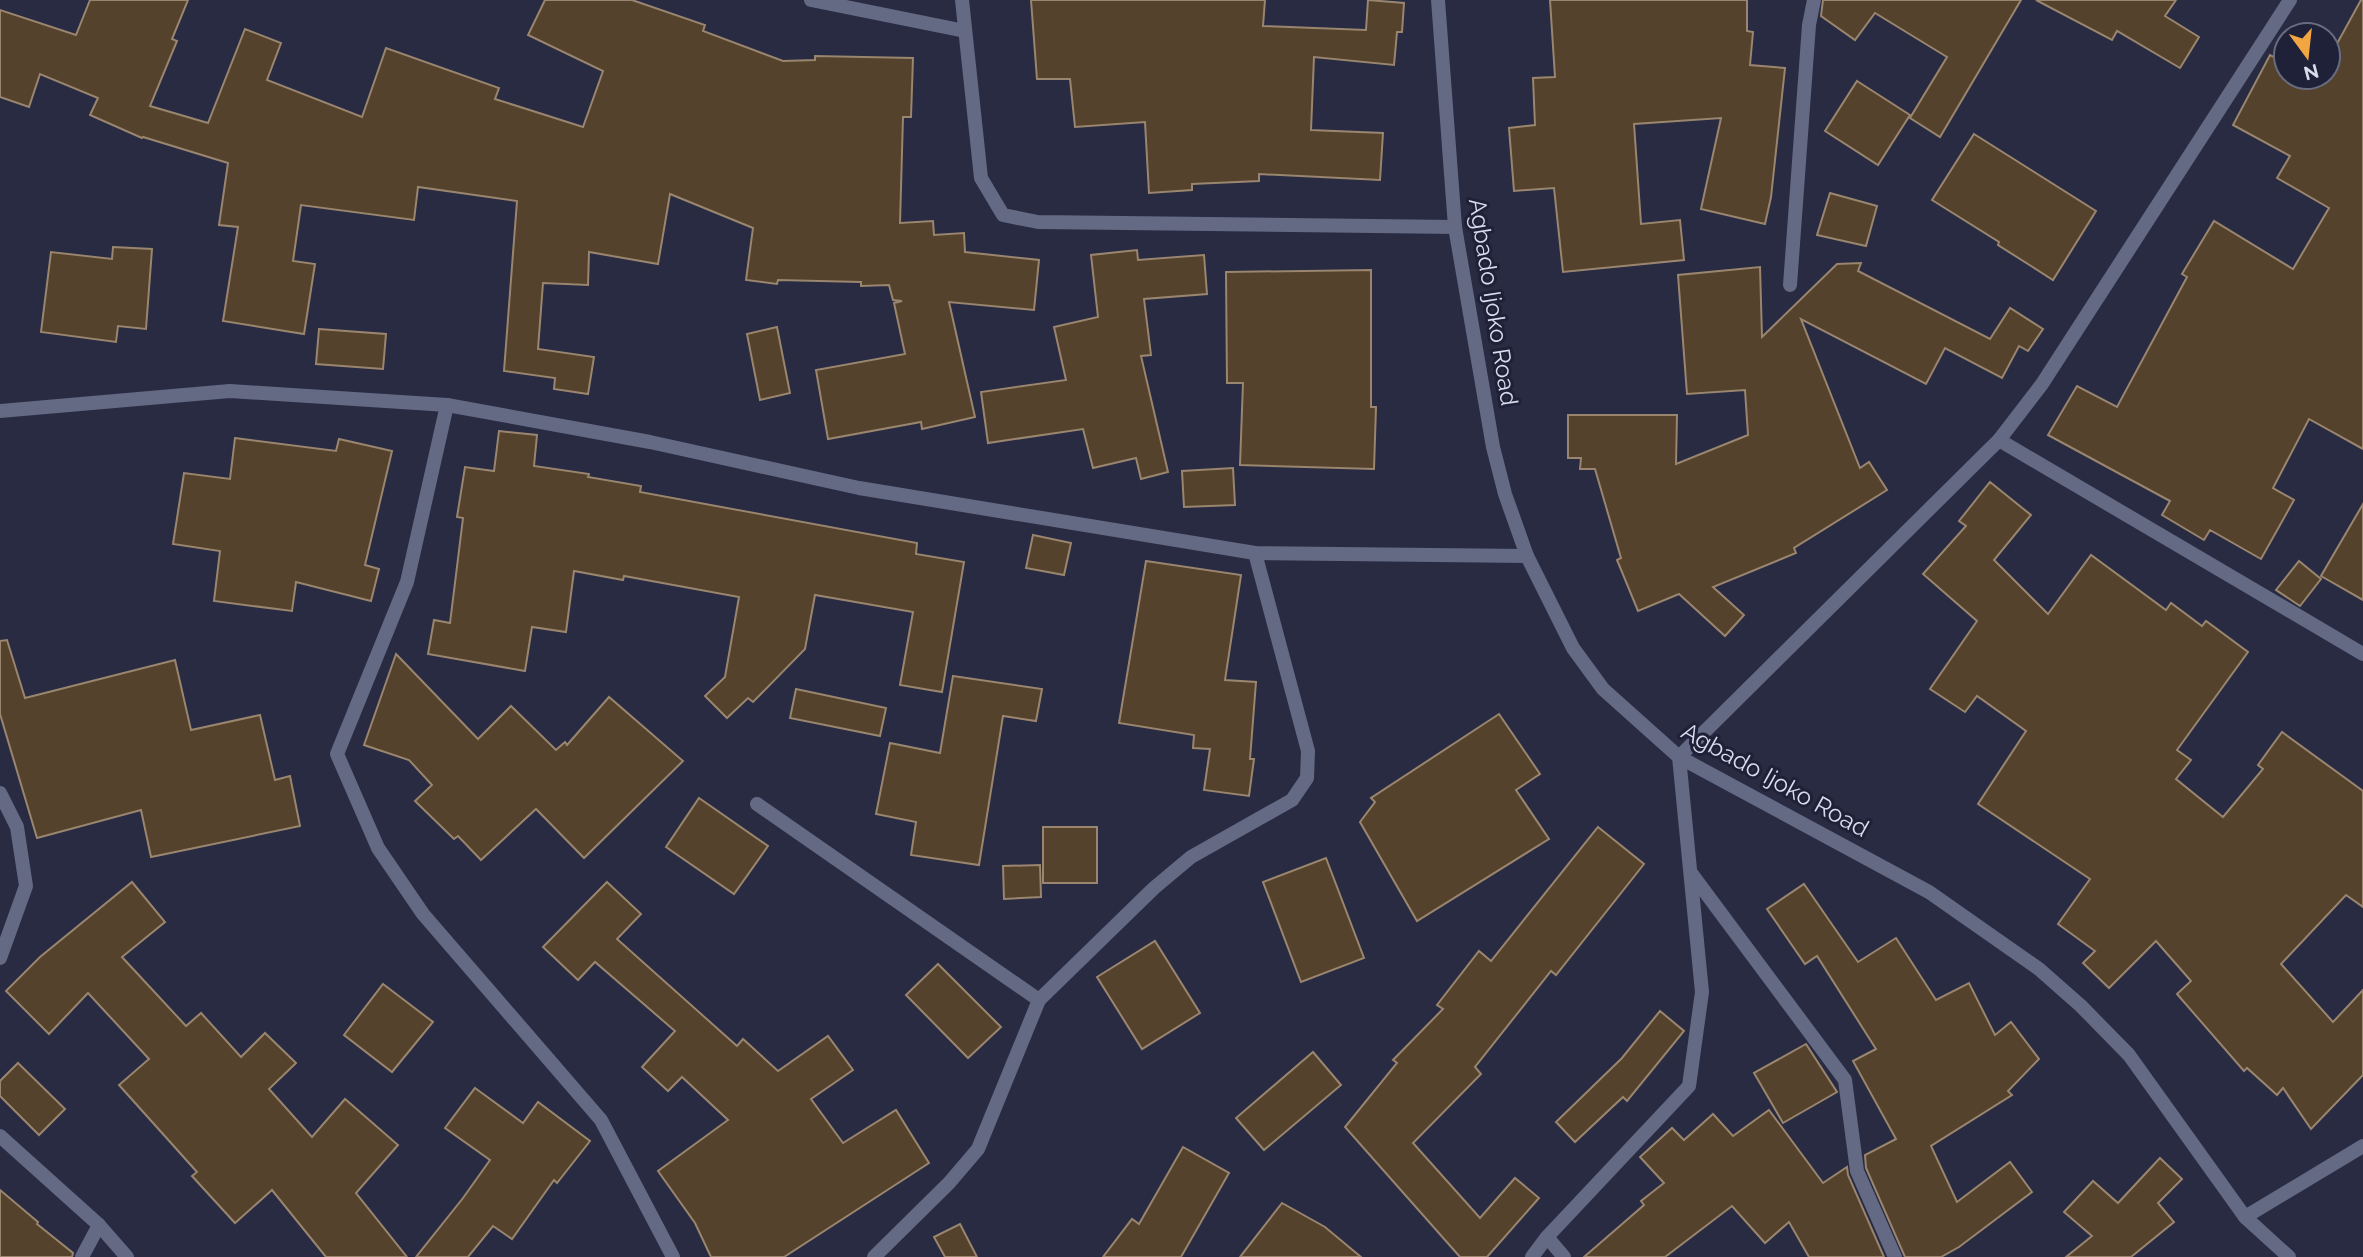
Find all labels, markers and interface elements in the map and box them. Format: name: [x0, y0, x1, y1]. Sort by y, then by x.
north arrow: [2272, 21, 2342, 91]
text: N: [2302, 60, 2321, 85]
street label: Agbado Ijoko Road: [1463, 196, 1524, 408]
street label: Agbado Ijoko Road: [1677, 716, 1874, 843]

